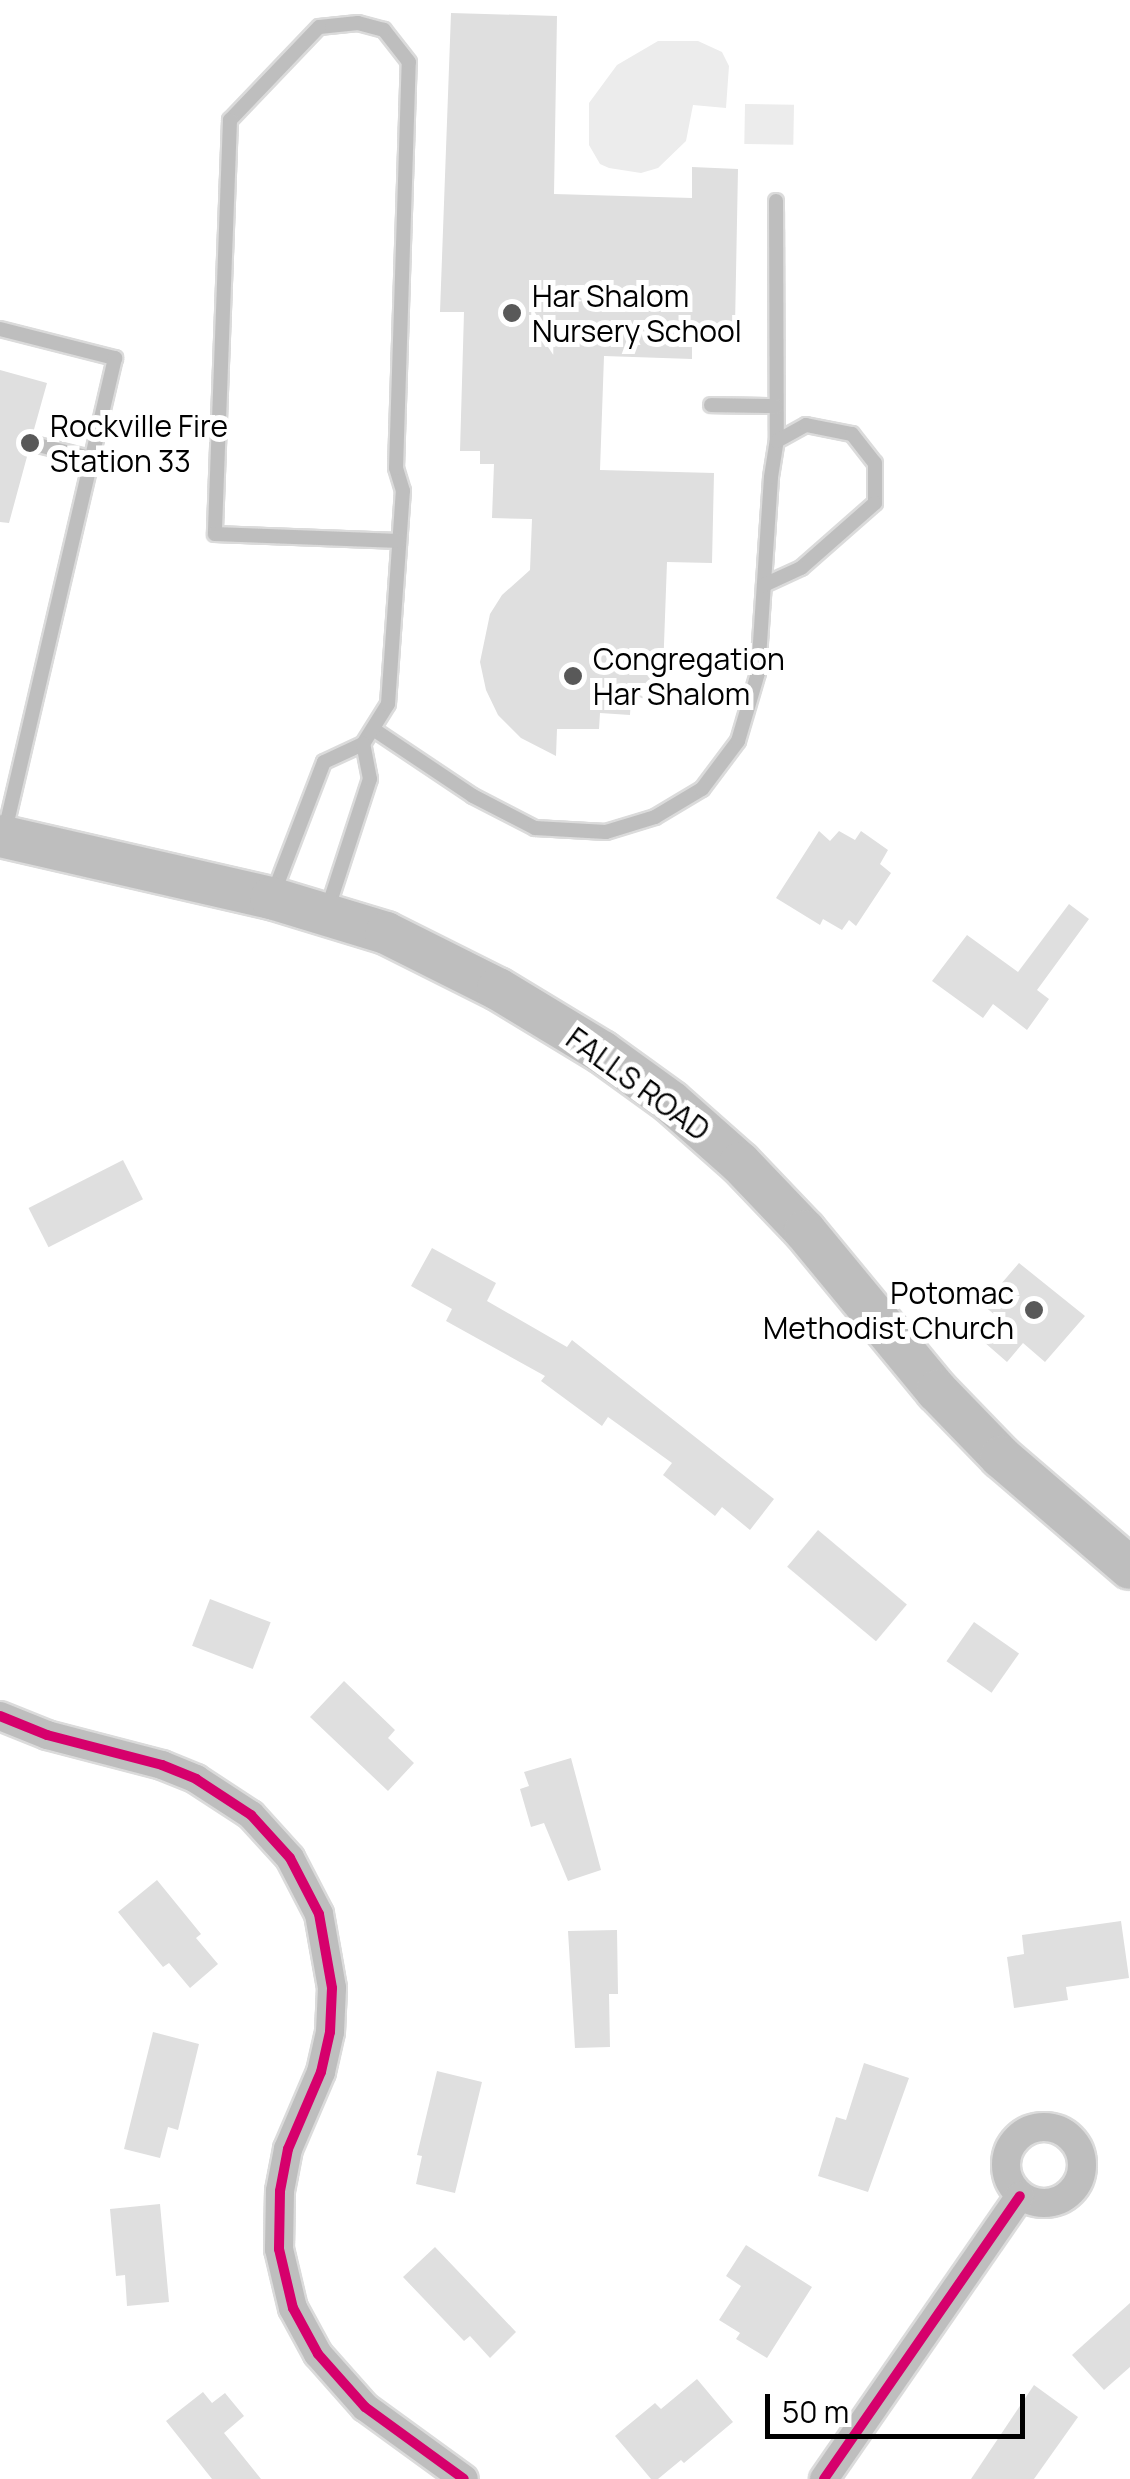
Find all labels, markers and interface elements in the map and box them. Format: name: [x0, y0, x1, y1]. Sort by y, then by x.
place label: Har Shalom Nursery School: [532, 278, 742, 348]
marker: Har Shalom Nursery School: [501, 302, 523, 324]
place label: Rockville Fire Station 33: [50, 408, 228, 478]
marker: Rockville Fire Station 33: [19, 432, 41, 454]
place label: Congregation Har Shalom: [593, 641, 785, 712]
marker: Congregation Har Shalom: [562, 665, 584, 687]
street label: FALLS ROAD: [559, 1020, 717, 1148]
place label: Potomac Methodist Church: [763, 1275, 1014, 1346]
marker: Potomac Methodist Church: [1023, 1299, 1045, 1321]
scale bar: [770, 2374, 1030, 2436]
text: 50 m: [782, 2391, 849, 2432]

